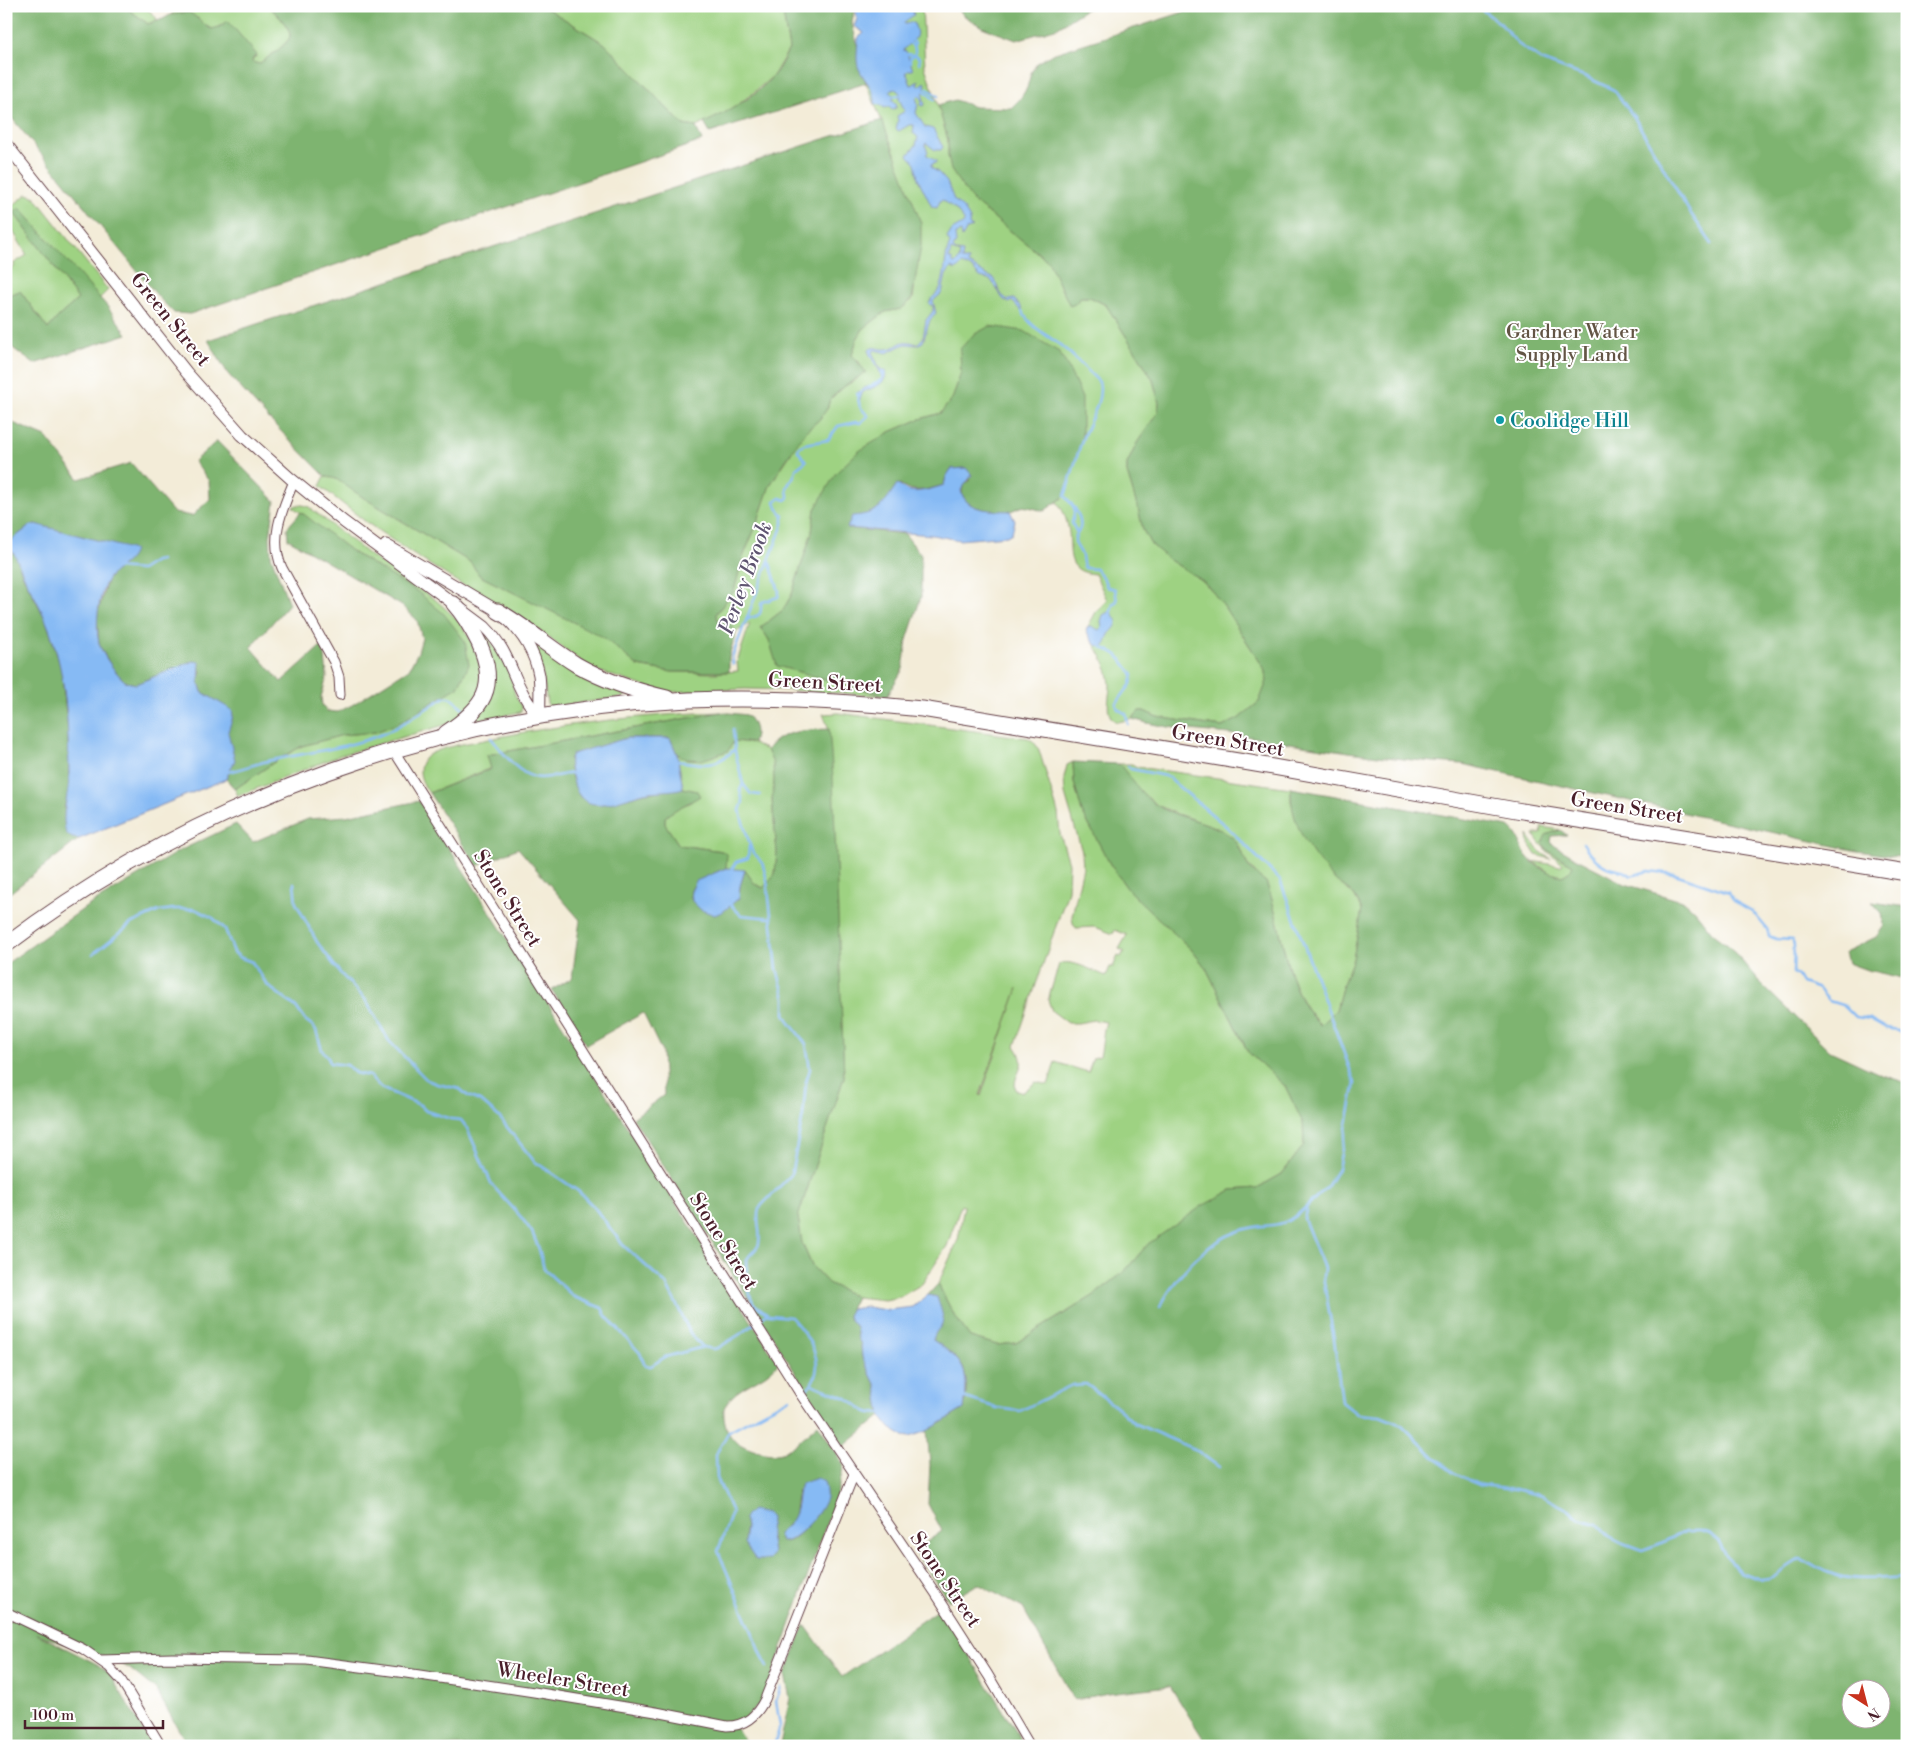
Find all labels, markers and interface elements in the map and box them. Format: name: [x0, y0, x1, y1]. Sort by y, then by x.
street label: Green Street: [124, 268, 215, 372]
park label: Gardner Water Supply Land: [1506, 320, 1638, 368]
place label: Coolidge Hill: [1510, 409, 1629, 434]
marker: Coolidge Hill: [1494, 414, 1506, 426]
water label: Perley Brook: [713, 518, 778, 639]
street label: Green Street: [767, 668, 882, 699]
street label: Green Street: [1170, 720, 1286, 763]
street label: Green Street: [1569, 787, 1685, 830]
street label: Stone Street: [467, 846, 546, 952]
street label: Stone Street: [683, 1189, 762, 1295]
street label: Stone Street: [904, 1527, 986, 1632]
street label: Wheeler Street: [494, 1658, 631, 1703]
north arrow: [1840, 1680, 1890, 1730]
scale bar: [25, 1697, 162, 1729]
text: N: [1863, 1703, 1883, 1724]
text: 100 m: [32, 1706, 74, 1725]

